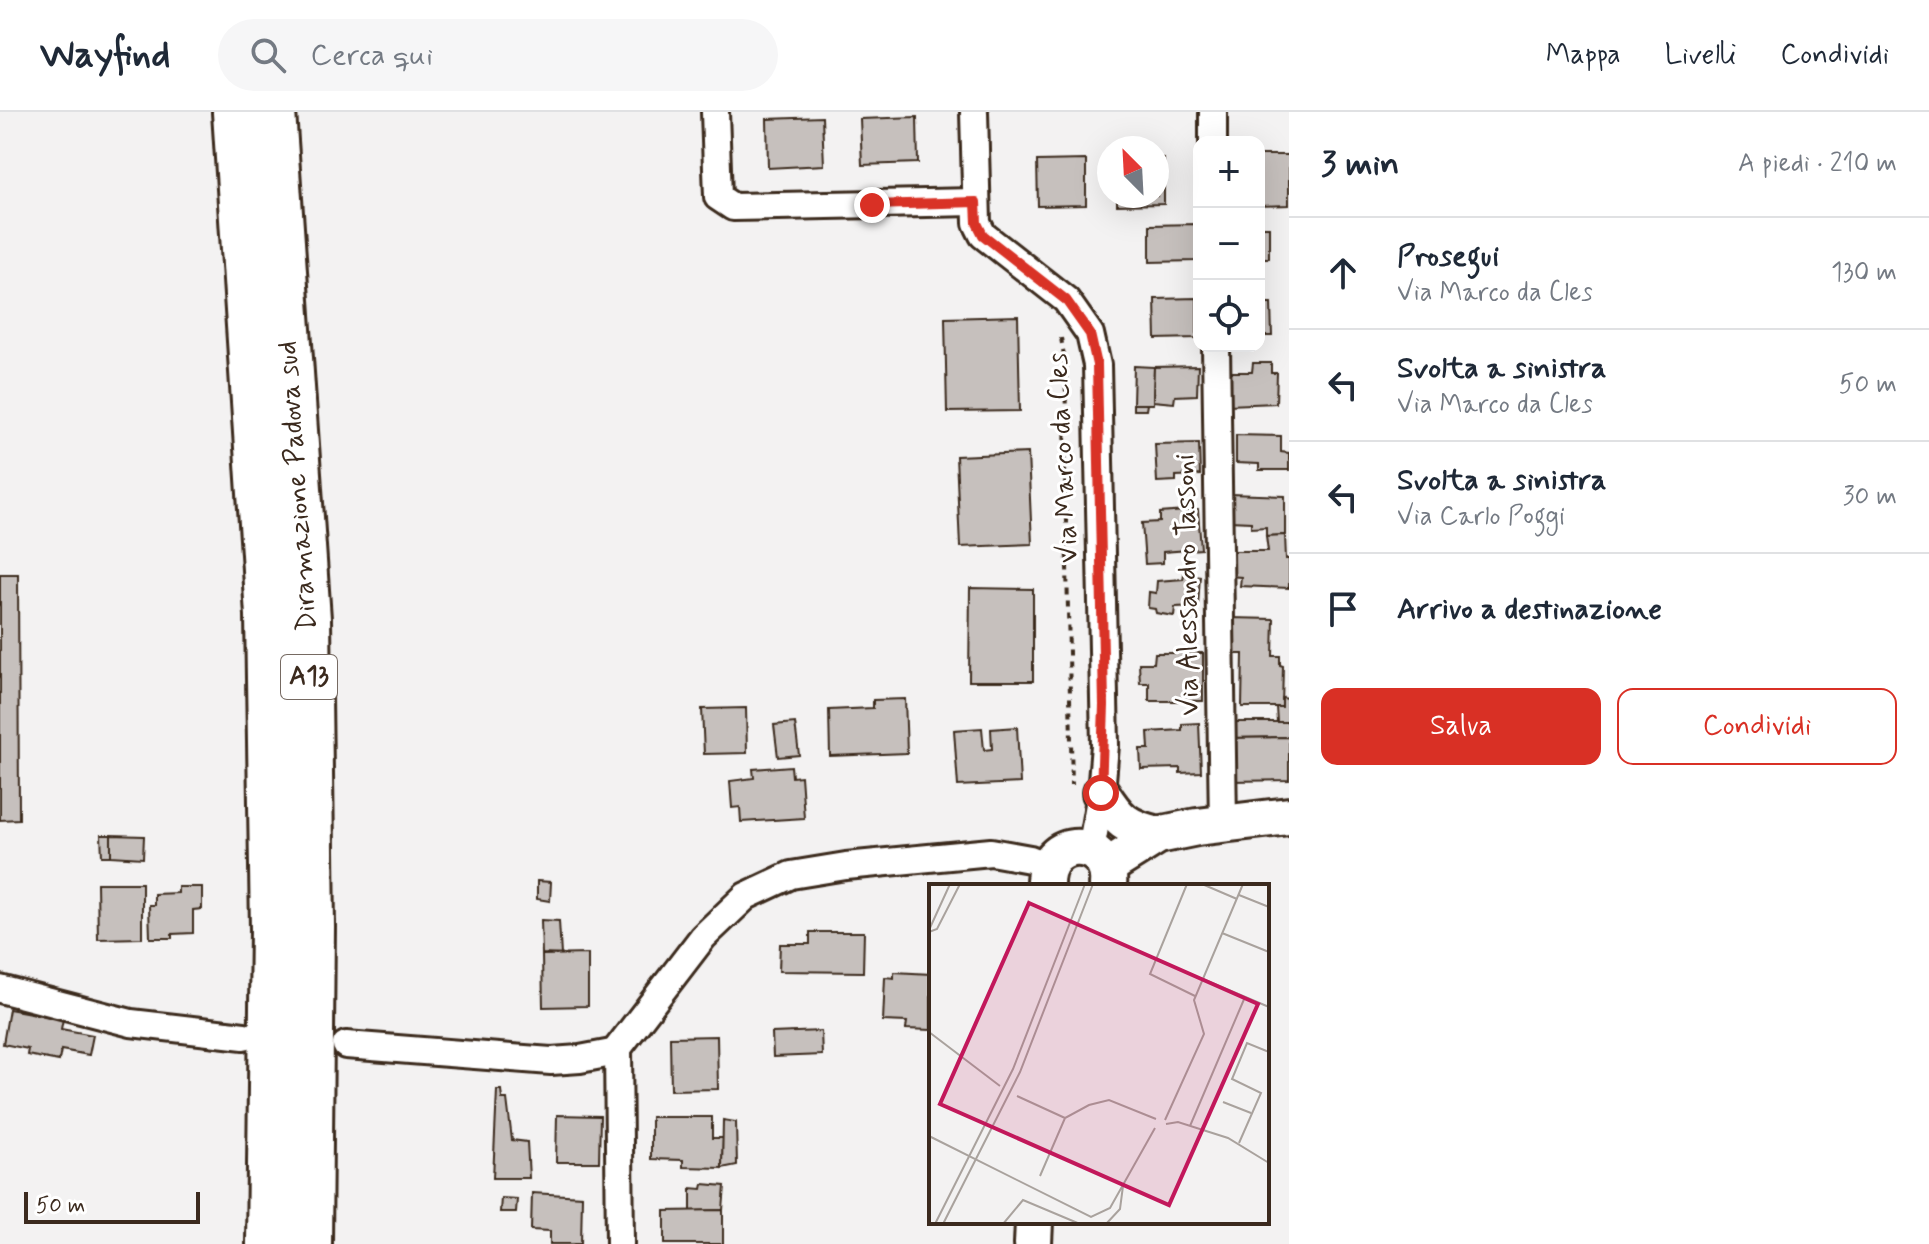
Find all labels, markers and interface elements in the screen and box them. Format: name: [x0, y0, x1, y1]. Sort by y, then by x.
search box: [218, 19, 778, 91]
text: Wayfind: [40, 31, 170, 80]
icon: search: [246, 33, 290, 77]
text: Cerca qui: [310, 36, 433, 75]
text: Mappa: [1546, 37, 1621, 74]
text: Livelli: [1665, 37, 1736, 74]
text: Condividi: [1780, 37, 1889, 74]
north arrow: [1097, 136, 1169, 208]
map controls: [1193, 136, 1265, 352]
button: +: [1193, 136, 1265, 208]
text: 3 min: [1321, 142, 1399, 187]
text: A piedi · 210 m: [1738, 147, 1897, 181]
route end: [854, 187, 890, 223]
button: −: [1193, 208, 1265, 280]
text: Prosegui: [1397, 237, 1499, 276]
icon: ahead: [1321, 251, 1365, 295]
text: 130 m: [1831, 256, 1897, 290]
text: Via Marco da Cles: [1397, 276, 1593, 310]
button: locate: [1193, 280, 1265, 352]
street label: Diramazione Padova sud: [269, 340, 327, 632]
text: Svolta a sinistra: [1397, 349, 1607, 388]
street label: Via Marco da Cles: [1040, 352, 1088, 564]
icon: left: [1321, 363, 1365, 407]
text: 50 m: [1839, 368, 1897, 402]
text: Via Marco da Cles: [1397, 388, 1593, 422]
street label: Via Alessandro Tassoni: [1167, 454, 1209, 716]
text: Svolta a sinistra: [1397, 461, 1607, 500]
icon: left: [1321, 475, 1365, 519]
text: 30 m: [1843, 480, 1897, 514]
text: Via Carlo Poggi: [1397, 500, 1565, 534]
icon: arrive: [1321, 587, 1365, 631]
text: Arrivo a destinazione: [1397, 590, 1662, 629]
road number: A13: [281, 655, 337, 699]
button: Salva: [1321, 688, 1601, 765]
button: Condividi: [1617, 688, 1897, 765]
route start: [1083, 775, 1119, 811]
inset map: [929, 884, 1269, 1224]
scale bar: [24, 1188, 200, 1224]
text: 50 m: [36, 1192, 85, 1220]

